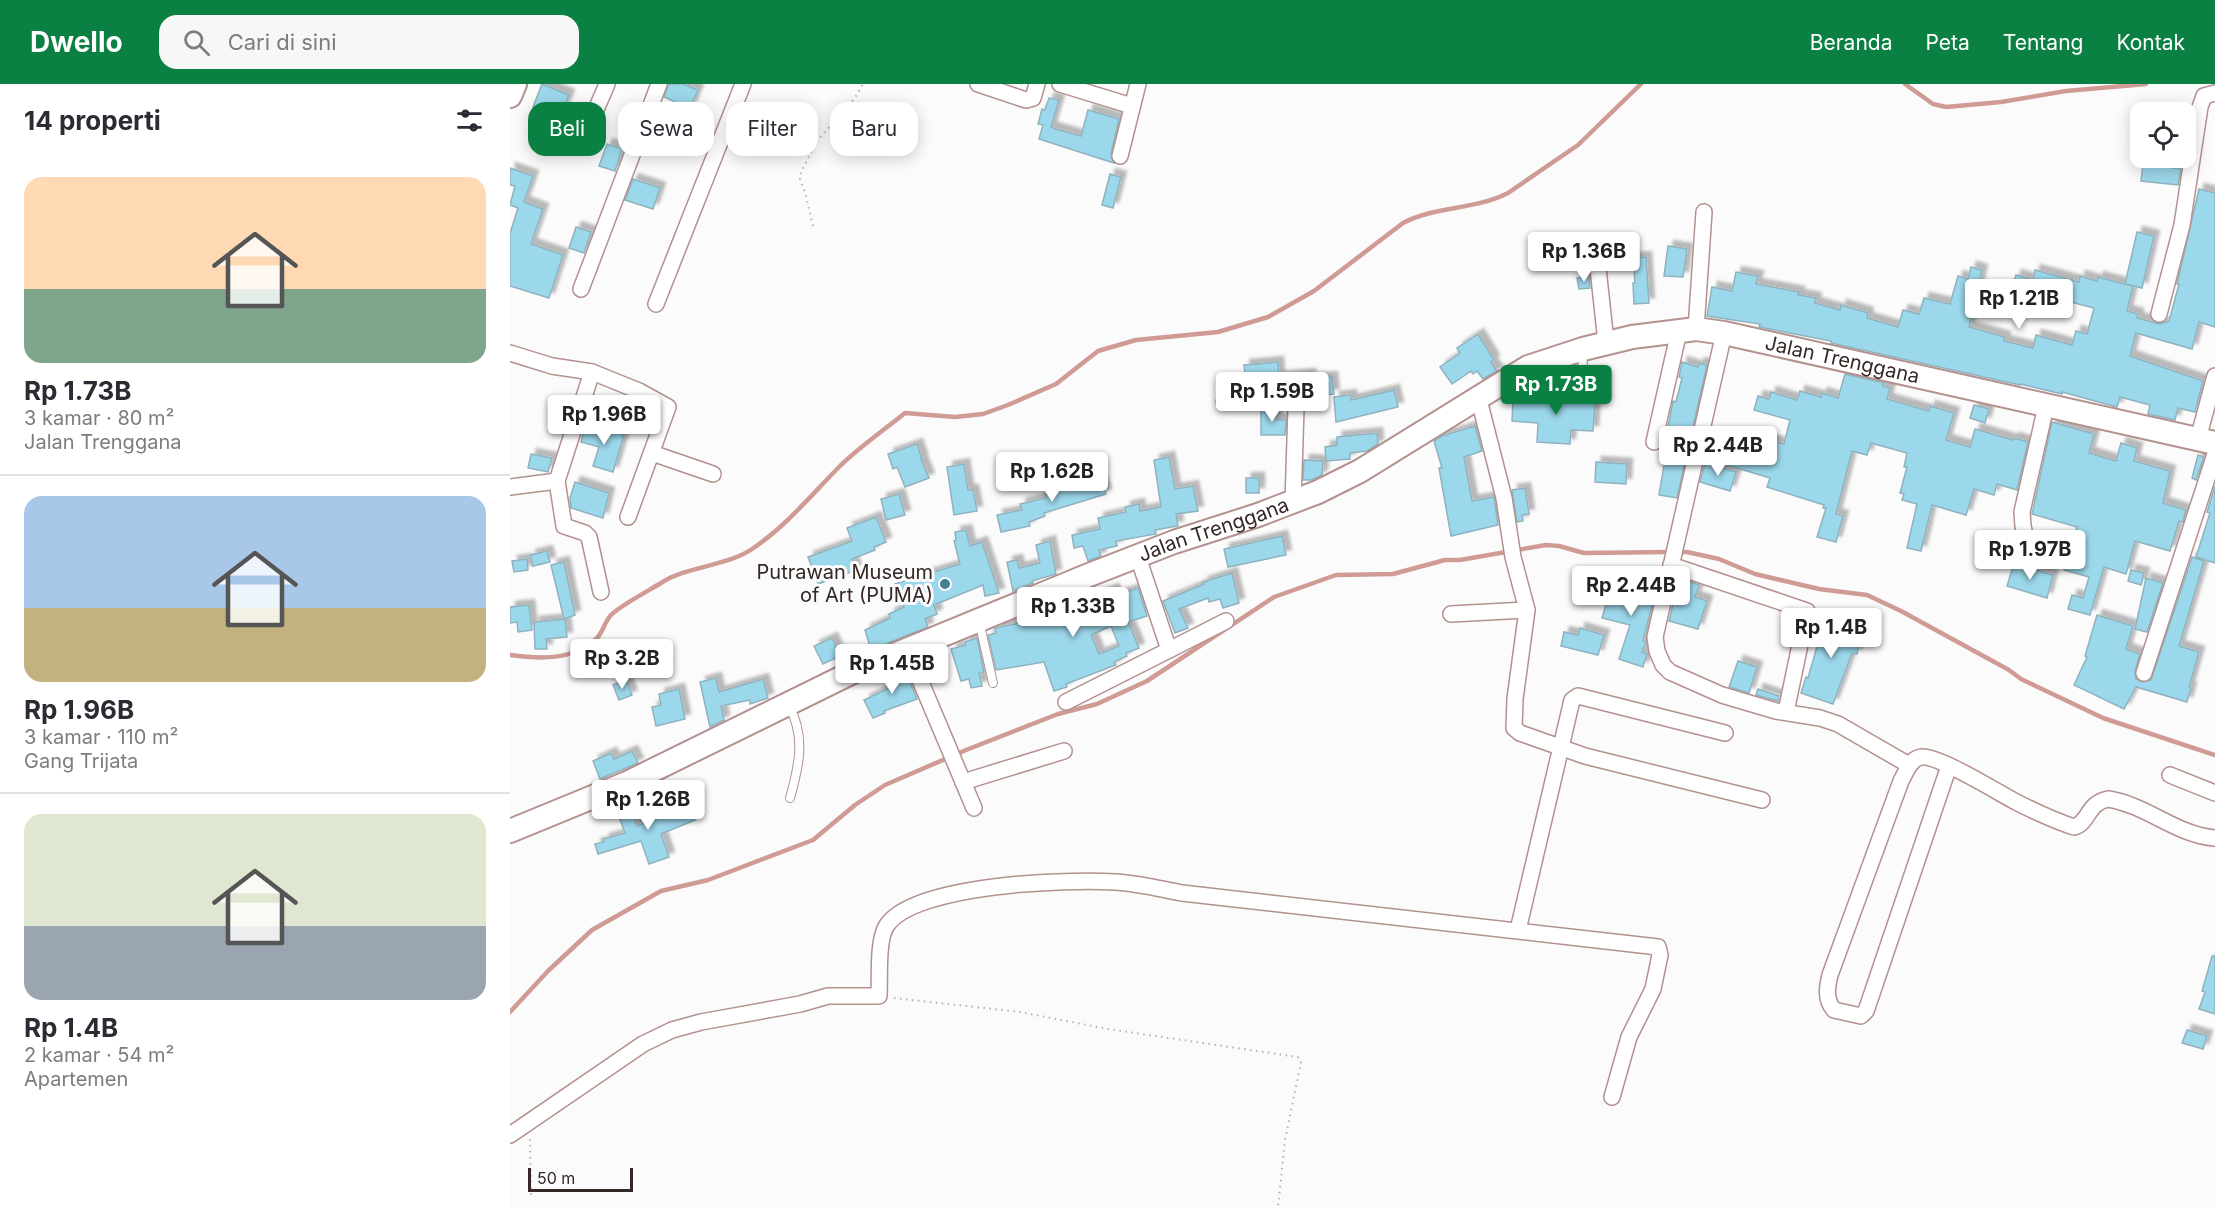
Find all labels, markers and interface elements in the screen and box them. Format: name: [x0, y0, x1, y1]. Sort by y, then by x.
search box: [159, 15, 579, 69]
text: Dwello: [30, 25, 123, 59]
icon: search: [180, 26, 213, 59]
text: Cari di sini: [228, 29, 337, 55]
text: Beranda: [1810, 30, 1892, 55]
text: Peta: [1925, 30, 1970, 55]
text: Tentang: [2003, 30, 2083, 55]
text: Kontak: [2116, 30, 2185, 55]
chip: Beli: [528, 102, 606, 156]
chip: Sewa: [618, 102, 714, 156]
chip: Filter: [726, 102, 818, 156]
chip: Baru: [830, 102, 918, 156]
map controls: [2130, 102, 2196, 168]
button: locate: [2130, 102, 2196, 168]
icon: filters: [453, 104, 486, 137]
text: 14 properti: [24, 105, 161, 136]
icon: home: [201, 216, 309, 324]
pin: Rp 1.36B: [1522, 232, 1646, 283]
text: Rp 1.36B: [1542, 239, 1626, 263]
pin: Rp 1.21B: [1957, 279, 2081, 330]
text: Rp 1.21B: [1979, 286, 2059, 310]
street label: Jalan Trenggana: [1763, 331, 1922, 388]
pin: Rp 1.73B: [1494, 365, 1618, 416]
pin: Rp 1.59B: [1210, 372, 1334, 423]
text: Rp 1.73B: [1515, 372, 1597, 396]
text: Rp 1.73B: [24, 375, 132, 406]
text: Rp 1.59B: [1230, 379, 1314, 403]
pin: Rp 1.96B: [542, 395, 666, 446]
text: Rp 1.96B: [562, 402, 646, 426]
text: 3 kamar · 80 m²: [24, 406, 174, 430]
pin: Rp 2.44B: [1656, 426, 1780, 477]
text: Jalan Trenggana: [24, 430, 181, 454]
text: Rp 2.44B: [1673, 433, 1763, 457]
pin: Rp 1.62B: [990, 452, 1114, 503]
text: Rp 1.62B: [1010, 459, 1094, 483]
street label: Jalan Trenggana: [1135, 492, 1292, 567]
pin: Rp 1.97B: [1968, 530, 2092, 581]
icon: home: [201, 535, 309, 643]
text: Rp 1.97B: [1989, 537, 2072, 561]
place label: Putrawan Museum of Art (PUMA): [757, 560, 933, 607]
pin: Rp 2.44B: [1569, 566, 1693, 617]
text: Rp 2.44B: [1586, 573, 1676, 597]
marker: Putrawan Museum of Art (PUMA): [938, 577, 952, 591]
pin: Rp 1.33B: [1011, 587, 1135, 638]
text: Rp 1.33B: [1031, 594, 1115, 618]
pin: Rp 1.4B: [1776, 608, 1886, 659]
text: Rp 1.4B: [1795, 615, 1867, 639]
pin: Rp 3.2B: [567, 639, 677, 690]
pin: Rp 1.45B: [830, 644, 954, 695]
text: Rp 3.2B: [584, 646, 660, 670]
text: Rp 1.45B: [849, 651, 935, 675]
text: Rp 1.96B: [24, 694, 134, 725]
text: 3 kamar · 110 m²: [24, 725, 178, 749]
text: Gang Trijata: [24, 749, 138, 773]
pin: Rp 1.26B: [586, 780, 710, 831]
text: Rp 1.26B: [606, 787, 690, 811]
icon: home: [201, 853, 309, 961]
text: Rp 1.4B: [24, 1012, 118, 1043]
text: 2 kamar · 54 m²: [24, 1043, 174, 1067]
text: Apartemen: [24, 1067, 128, 1091]
scale bar: [528, 1165, 633, 1192]
text: 50 m: [537, 1168, 575, 1188]

